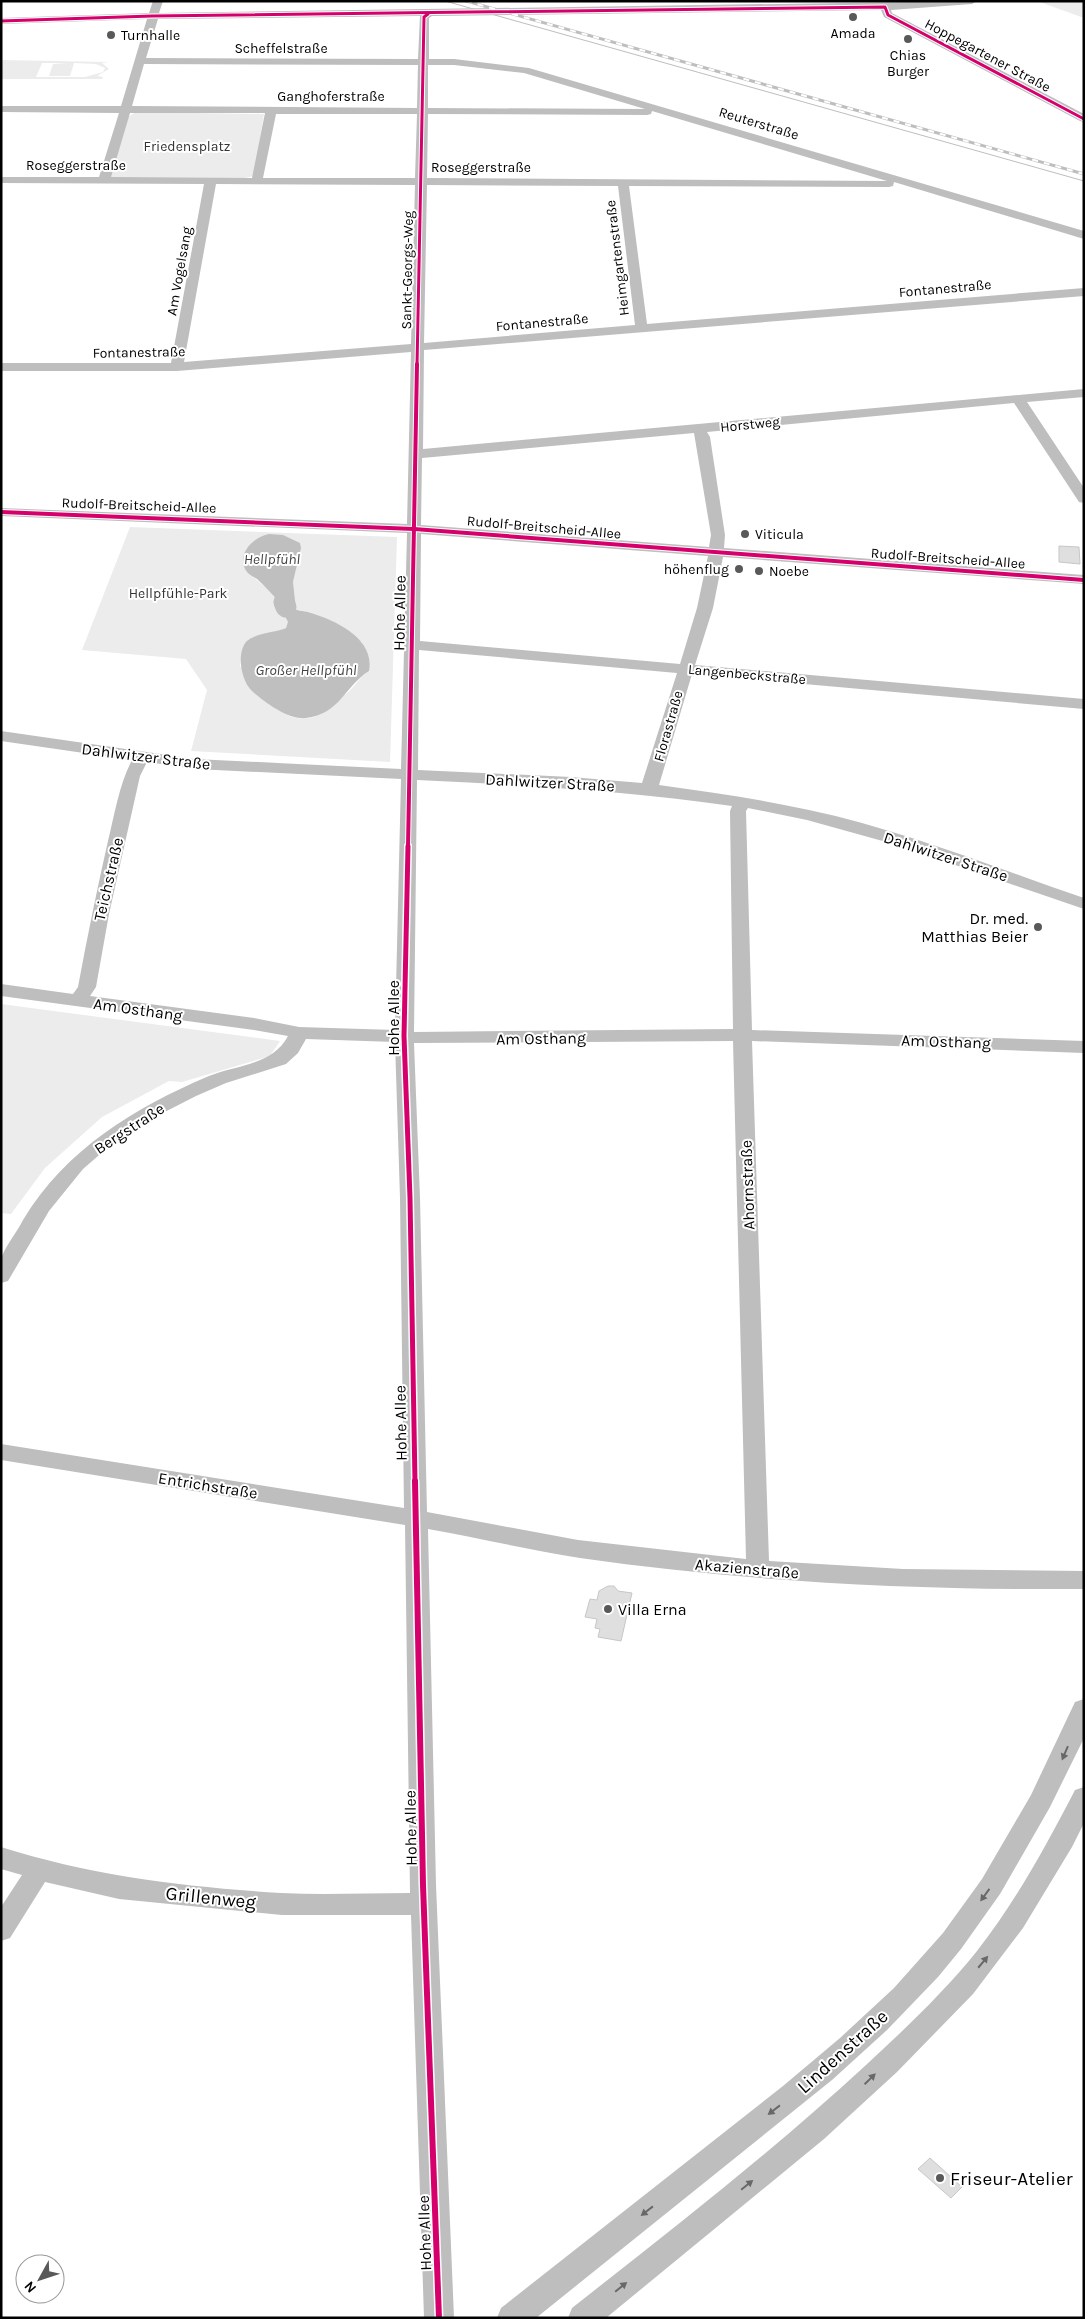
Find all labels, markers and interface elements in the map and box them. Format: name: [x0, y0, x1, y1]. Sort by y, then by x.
marker: Amada: [847, 11, 859, 23]
street label: Hoppegartener Straße: [922, 15, 1054, 96]
place label: Amada: [831, 25, 875, 42]
place label: Turnhalle: [121, 27, 180, 44]
marker: Turnhalle: [105, 29, 117, 41]
marker: Chias Burger: [902, 33, 914, 45]
street label: Scheffelstraße: [234, 40, 328, 57]
place label: Chias Burger: [887, 47, 930, 80]
street label: Ganghoferstraße: [277, 88, 385, 105]
street label: Reuterstraße: [717, 103, 801, 144]
park label: Friedensplatz: [144, 138, 230, 155]
street label: Roseggerstraße: [26, 157, 126, 174]
street label: Roseggerstraße: [431, 159, 531, 176]
street label: Heimgartenstraße: [602, 199, 633, 317]
street label: Sankt-Georgs-Weg: [398, 210, 417, 329]
street label: Am Vogelsang: [163, 225, 196, 317]
street label: Fontanestraße: [898, 276, 992, 301]
street label: Fontanestraße: [495, 310, 589, 335]
street label: Fontanestraße: [92, 343, 186, 362]
street label: Horstweg: [719, 413, 781, 436]
street label: Rudolf-Breitscheid-Allee: [61, 494, 217, 517]
street label: Rudolf-Breitscheid-Allee: [466, 512, 622, 543]
place label: Viticula: [755, 526, 804, 543]
marker: Viticula: [739, 528, 751, 540]
street label: Rudolf-Breitscheid-Allee: [870, 545, 1026, 572]
water label: Hellpfühl: [244, 550, 300, 568]
place label: höhenflug: [664, 561, 729, 578]
marker: höhenflug: [733, 563, 745, 575]
place label: Noebe: [769, 563, 809, 580]
marker: Noebe: [753, 565, 765, 577]
street label: Hohe Allee: [389, 575, 410, 651]
park label: Hellpfühle-Park: [129, 585, 227, 602]
water label: Großer Hellpfühl: [255, 661, 357, 679]
street label: Langenbeckstraße: [687, 661, 806, 688]
street label: Florastraße: [650, 689, 687, 763]
street label: Dahlwitzer Straße: [80, 739, 211, 774]
street label: Dahlwitzer Straße: [485, 770, 615, 795]
street label: Dahlwitzer Straße: [881, 827, 1010, 886]
street label: Teichstraße: [90, 836, 127, 923]
place label: Dr. med. Matthias Beier: [921, 909, 1028, 946]
marker: Dr. med. Matthias Beier: [1032, 921, 1044, 933]
street label: Hohe Allee: [384, 980, 403, 1056]
street label: Am Osthang: [92, 994, 184, 1025]
street label: Am Osthang: [496, 1028, 586, 1049]
street label: Am Osthang: [901, 1030, 991, 1053]
street label: Bergstraße: [91, 1099, 168, 1158]
street label: Ahornstraße: [736, 1140, 759, 1230]
street label: Hohe Allee: [390, 1385, 411, 1461]
street label: Entrichstraße: [157, 1468, 259, 1503]
street label: Akazienstraße: [694, 1554, 800, 1583]
place label: Villa Erna: [618, 1600, 687, 1619]
marker: Villa Erna: [602, 1603, 614, 1615]
one-way arrow: [1060, 1746, 1068, 1760]
street label: Hohe Allee: [400, 1790, 421, 1866]
street label: Grillenweg: [165, 1882, 258, 1914]
one-way arrow: [980, 1888, 990, 1902]
one-way arrow: [977, 1956, 988, 1969]
street label: Lindenstraße: [793, 2005, 893, 2098]
one-way arrow: [864, 2073, 876, 2085]
one-way arrow: [768, 2104, 781, 2115]
place label: Friseur-Atelier: [950, 2168, 1073, 2190]
marker: Friseur-Atelier: [934, 2172, 946, 2184]
one-way arrow: [741, 2180, 754, 2191]
street label: Hohe Allee: [414, 2195, 435, 2271]
one-way arrow: [641, 2205, 654, 2216]
north arrow: [15, 2254, 65, 2304]
text: N: [21, 2278, 40, 2296]
one-way arrow: [614, 2282, 627, 2293]

